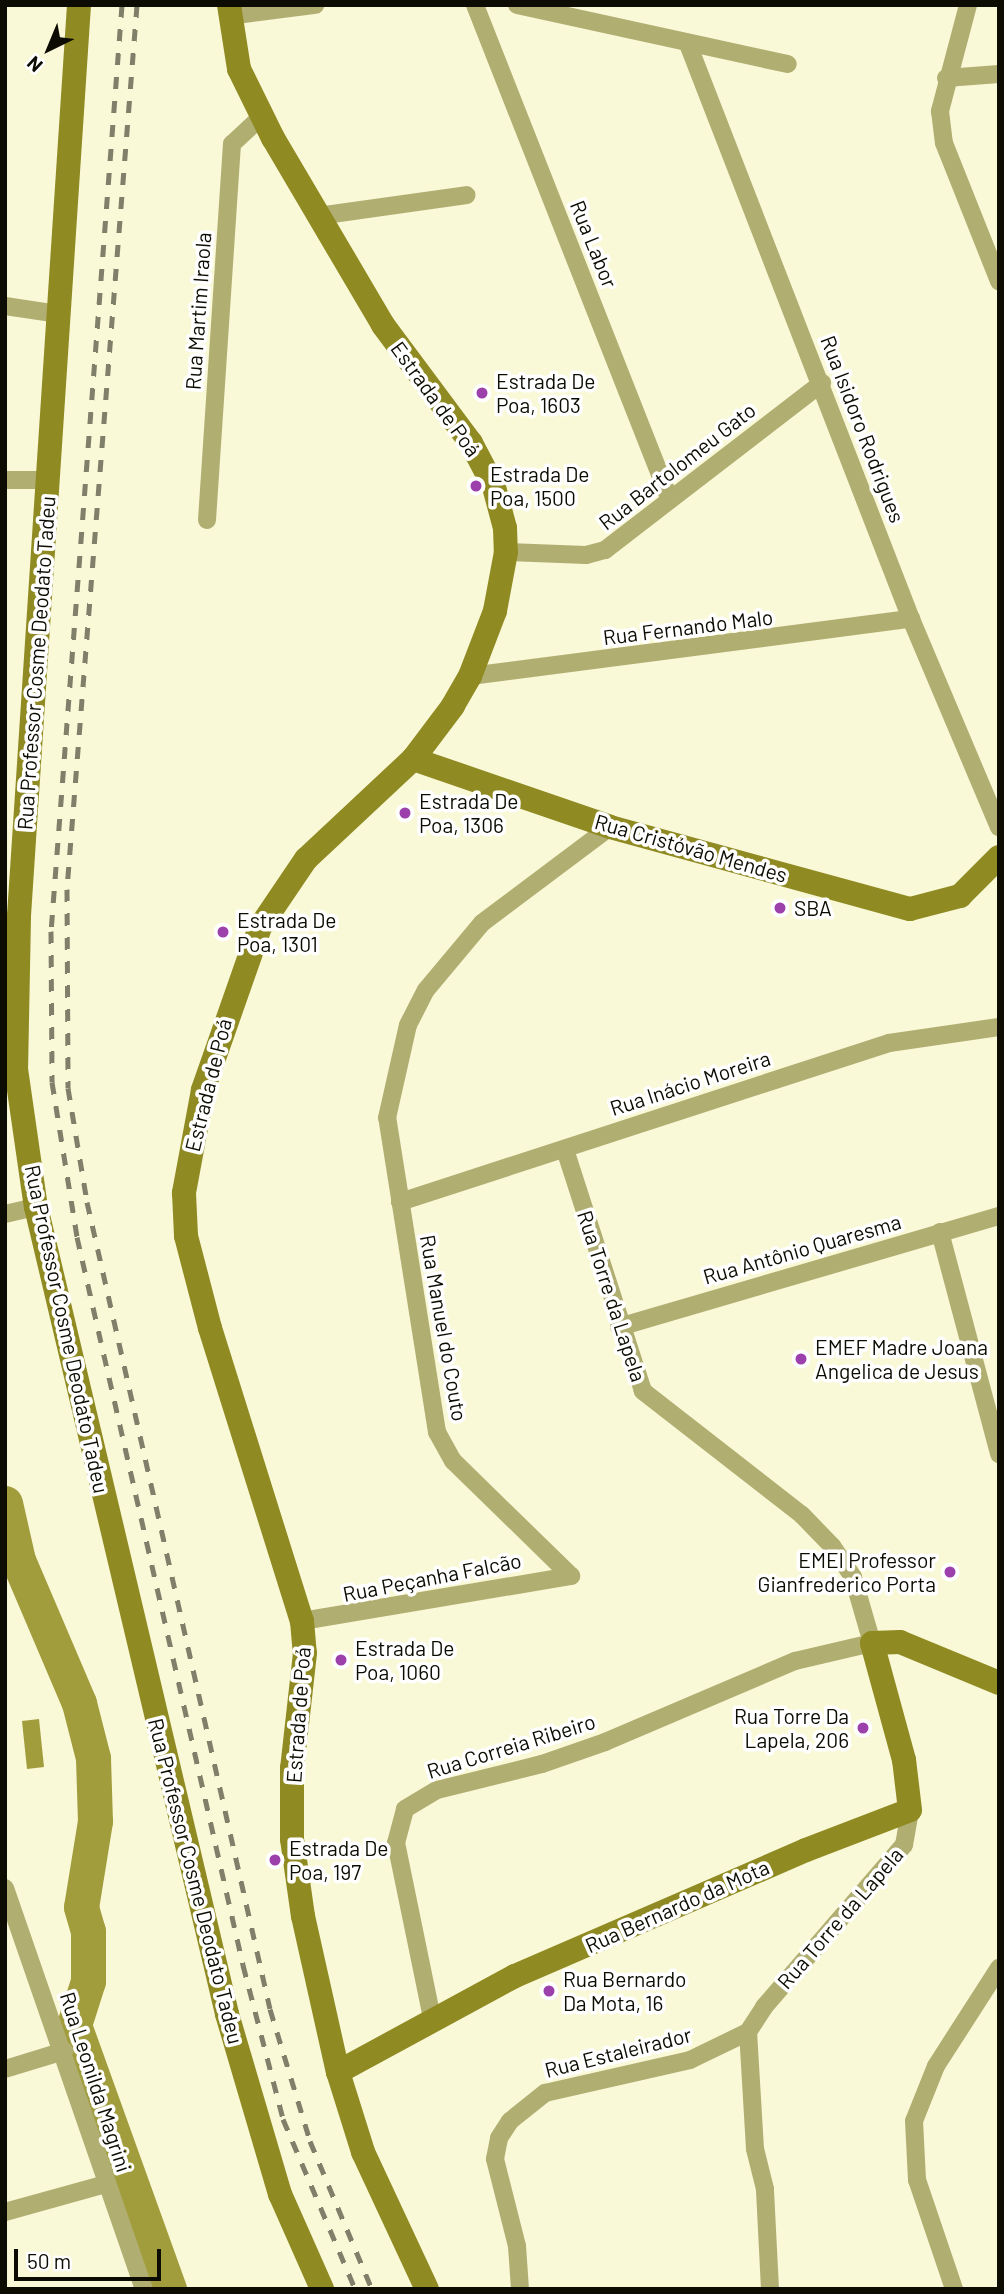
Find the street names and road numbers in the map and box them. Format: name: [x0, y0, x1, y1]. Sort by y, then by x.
street label: Rua Labor: [565, 197, 623, 291]
street label: Rua Martim Iraola: [180, 231, 216, 391]
street label: Rua Isidoro Rodrigues: [816, 332, 910, 526]
street label: Estrada de Poá: [386, 336, 486, 462]
street label: Rua Bartolomeu Gato: [594, 397, 760, 535]
street label: Rua Professor Cosme Deodato Tadeu: [12, 495, 60, 831]
street label: Rua Fernando Malo: [601, 604, 775, 650]
street label: Rua Cristóvão Mendes: [592, 808, 790, 888]
street label: Estrada de Poá: [179, 1016, 237, 1154]
street label: Rua Inácio Moreira: [607, 1045, 773, 1121]
street label: Rua Professor Cosme Deodato Tadeu: [20, 1163, 114, 1495]
street label: Rua Torre da Lapela: [572, 1207, 652, 1385]
street label: Rua Antônio Quaresma: [700, 1209, 904, 1289]
street label: Rua Manuel do Couto: [415, 1233, 473, 1423]
street label: Rua Peçanha Falcão: [341, 1547, 523, 1607]
street label: Estrada de Poá: [281, 1646, 315, 1784]
street label: Rua Correia Ribeiro: [424, 1708, 598, 1784]
street label: Rua Professor Cosme Deodato Tadeu: [143, 1715, 249, 2047]
street label: Rua Torre da Lapela: [772, 1842, 908, 1994]
street label: Rua Bernardo da Mota: [581, 1854, 773, 1958]
street label: Rua Leonilda Magrini: [55, 1989, 137, 2175]
street label: Rua Estaleirador: [542, 2022, 694, 2082]

